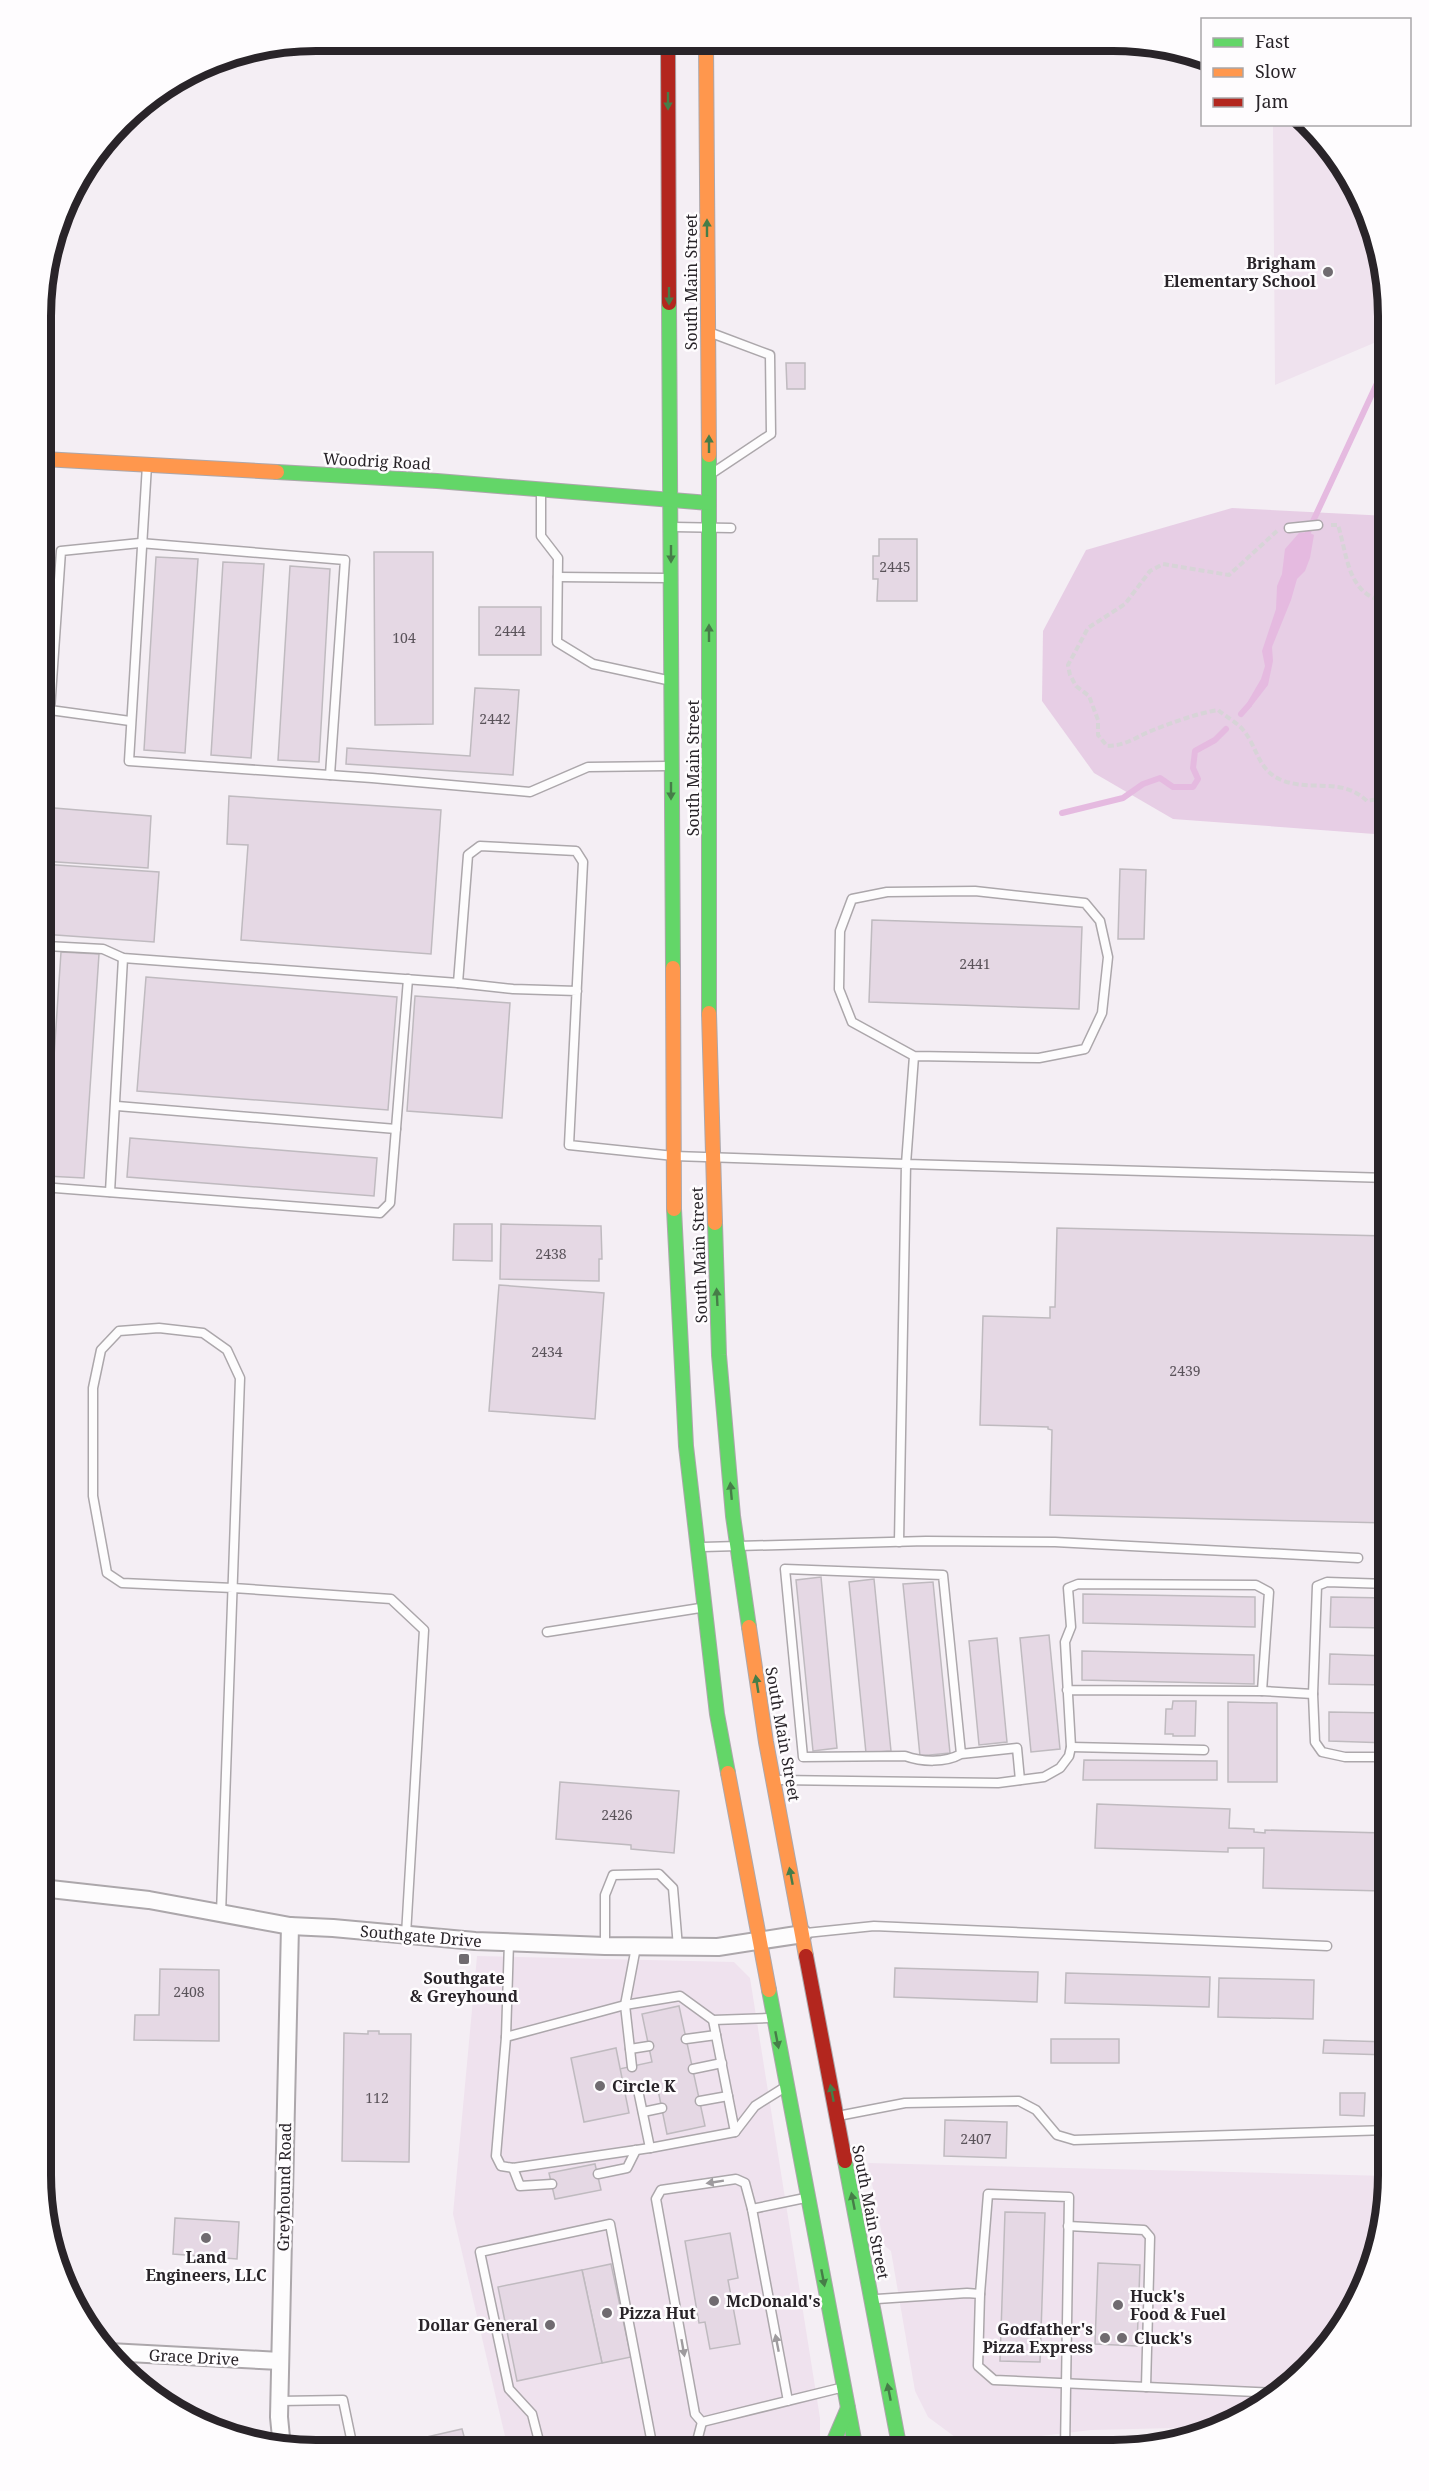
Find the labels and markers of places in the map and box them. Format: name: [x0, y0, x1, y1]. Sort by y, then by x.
place label: Brigham Elementary School: [1164, 252, 1316, 292]
marker: Brigham Elementary School: [1321, 265, 1335, 279]
marker: Southgate & Greyhound: [457, 1952, 471, 1966]
place label: Southgate & Greyhound: [410, 1967, 519, 2007]
place label: Circle K: [612, 2075, 676, 2097]
marker: Circle K: [593, 2079, 607, 2093]
marker: Land Engineers, LLC: [199, 2231, 213, 2245]
place label: Land Engineers, LLC: [145, 2246, 267, 2286]
place label: Huck's Food & Fuel: [1130, 2285, 1226, 2325]
place label: McDonald's: [726, 2290, 821, 2312]
marker: McDonald's: [707, 2294, 721, 2308]
marker: Huck's Food & Fuel: [1111, 2298, 1125, 2312]
place label: Pizza Hut: [619, 2302, 696, 2324]
marker: Pizza Hut: [600, 2306, 614, 2320]
place label: Dollar General: [418, 2314, 538, 2336]
marker: Dollar General: [543, 2318, 557, 2332]
place label: Godfather's Pizza Express: [982, 2318, 1093, 2358]
place label: Cluck's: [1134, 2327, 1192, 2349]
marker: Godfather's Pizza Express: [1098, 2331, 1112, 2345]
marker: Cluck's: [1115, 2331, 1129, 2345]

